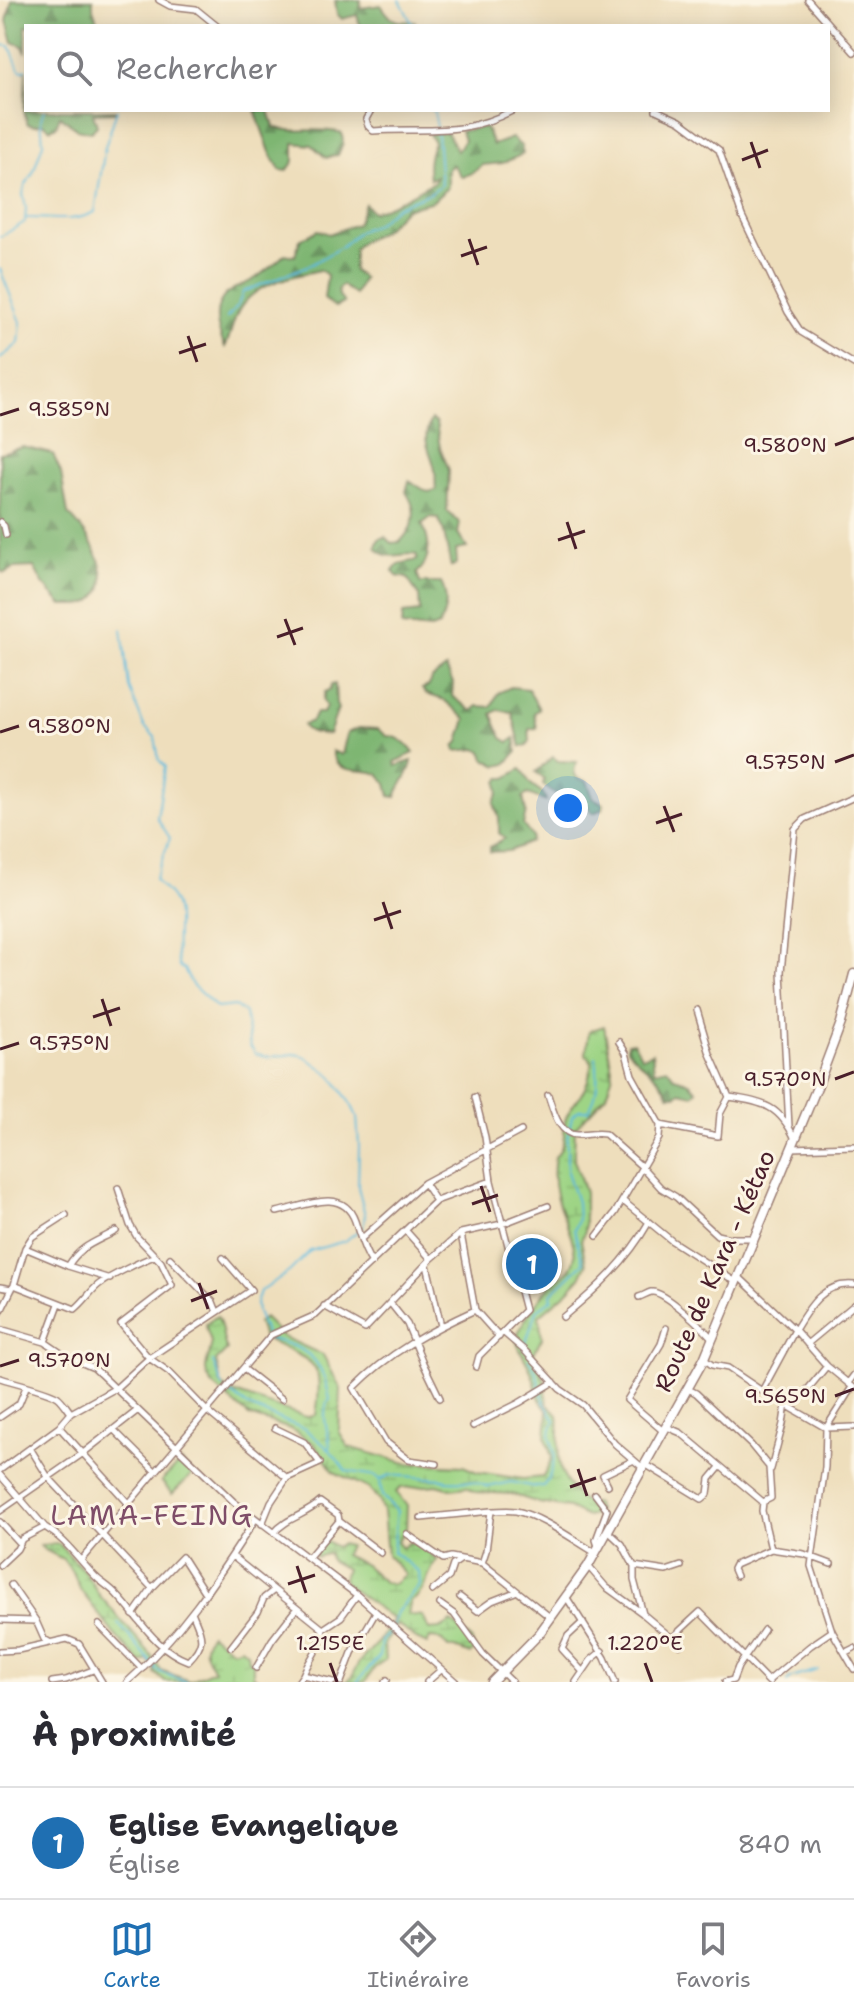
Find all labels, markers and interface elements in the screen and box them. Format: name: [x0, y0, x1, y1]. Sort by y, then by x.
search box: [24, 24, 830, 112]
icon: search: [52, 46, 96, 90]
text: Rechercher: [116, 48, 278, 89]
text: 9.585°N: [28, 396, 110, 422]
text: 9.580°N: [743, 432, 827, 458]
text: 9.580°N: [27, 713, 111, 739]
text: 9.575°N: [744, 749, 826, 775]
your location: [548, 788, 588, 828]
text: 9.575°N: [28, 1030, 110, 1056]
text: 9.570°N: [743, 1066, 827, 1092]
street label: Route de Kara - Kétao: [647, 1145, 783, 1397]
pin: 1: [506, 1234, 558, 1294]
text: 9.570°N: [27, 1347, 111, 1373]
text: 9.565°N: [744, 1383, 826, 1409]
district label: LAMA-FEING: [50, 1496, 254, 1534]
text: 1.215°E: [296, 1630, 364, 1656]
text: 1.220°E: [607, 1630, 683, 1656]
text: À proximité: [32, 1711, 236, 1757]
text: Eglise Evangelique: [108, 1805, 399, 1846]
text: 1: [52, 1826, 64, 1861]
text: 840 m: [737, 1826, 822, 1861]
text: Église: [108, 1846, 181, 1881]
tab: Carte: [103, 1917, 161, 1994]
tab: Itinéraire: [367, 1917, 469, 1994]
tab: Favoris: [676, 1917, 751, 1994]

